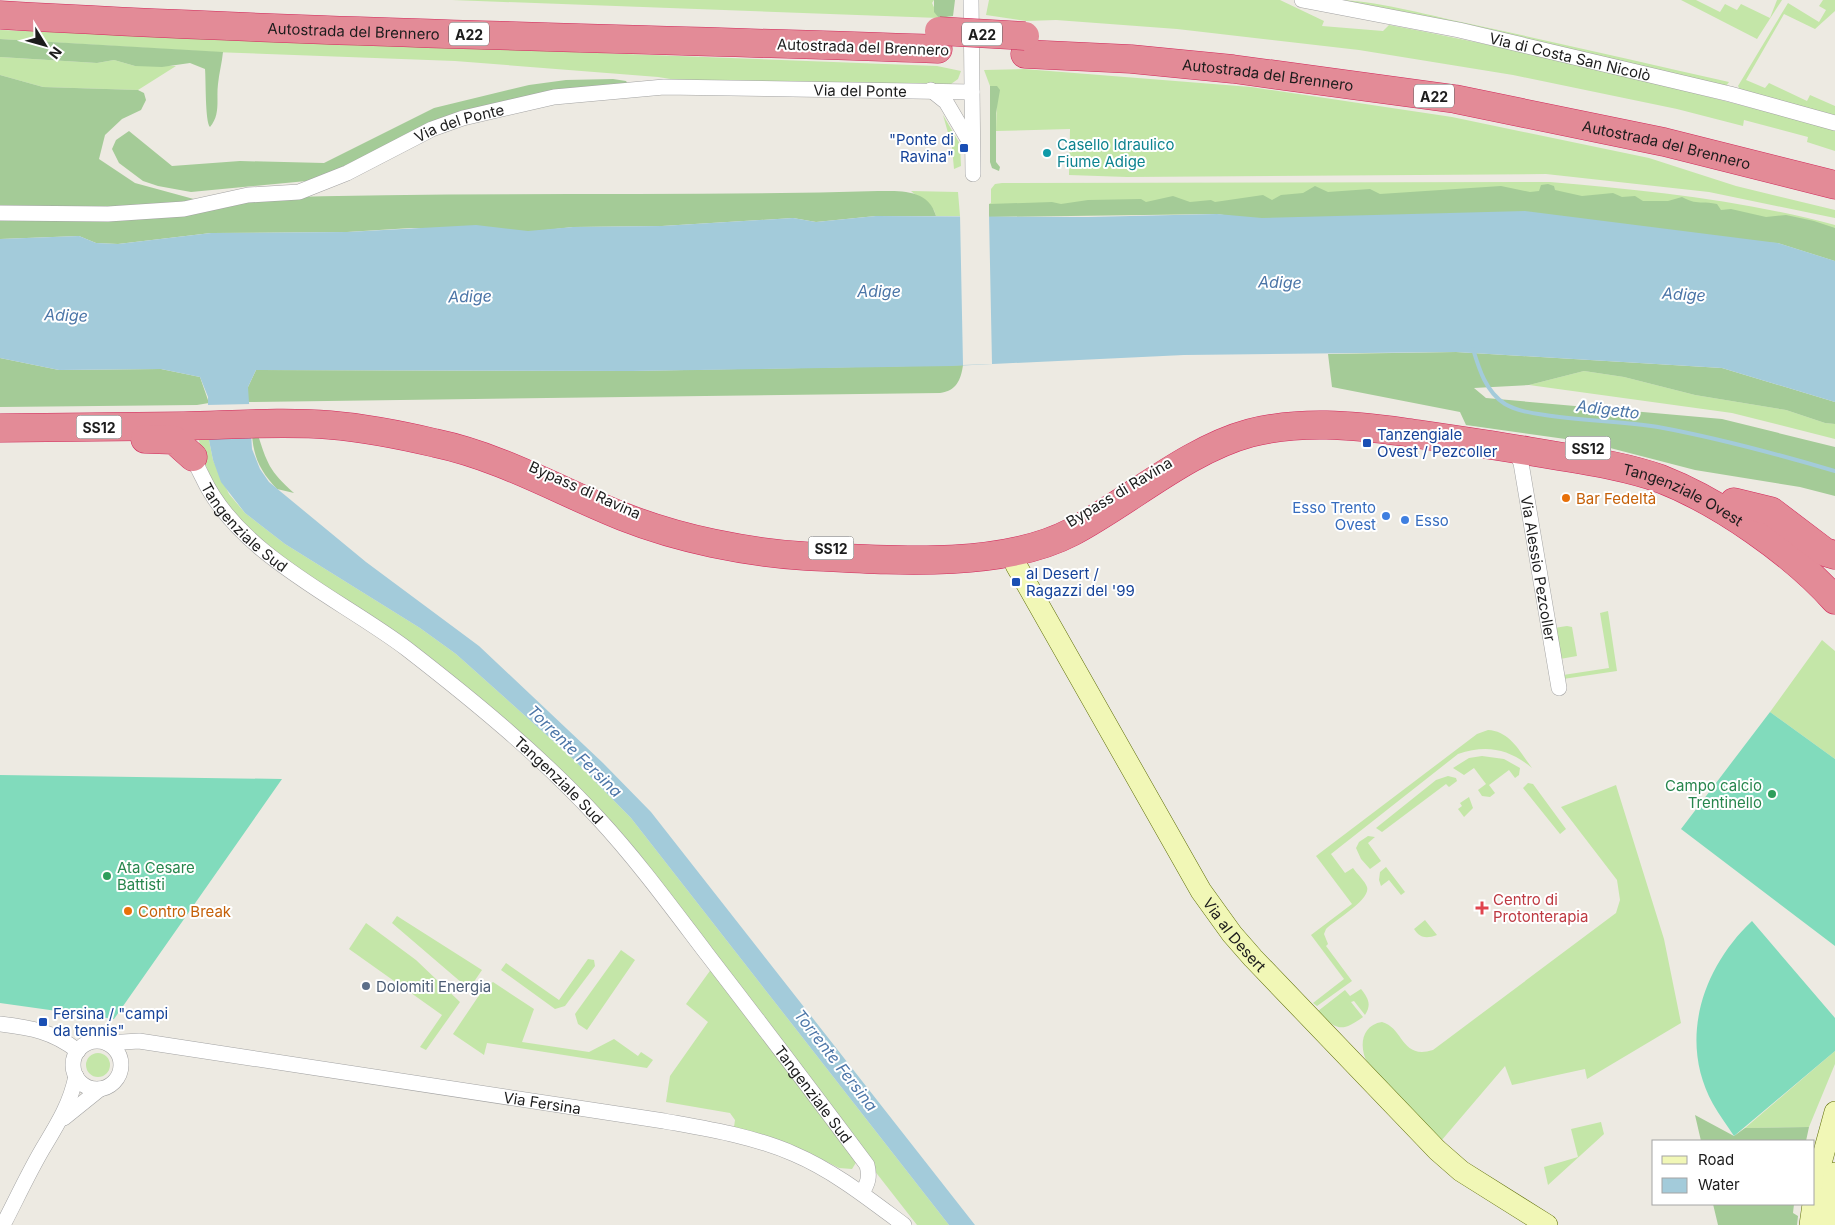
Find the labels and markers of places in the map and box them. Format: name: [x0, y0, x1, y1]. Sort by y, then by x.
place label: "Ponte di Ravina": [889, 130, 954, 166]
place label: Casello Idraulico Fiume Adige: [1057, 135, 1175, 171]
marker: "Ponte di Ravina": [958, 142, 970, 154]
marker: Casello Idraulico Fiume Adige: [1041, 147, 1053, 159]
place label: Tanzengiale Ovest / Pezcoller: [1377, 425, 1498, 461]
marker: Tanzengiale Ovest / Pezcoller: [1361, 437, 1373, 449]
place label: Bar Fedeltà: [1576, 489, 1656, 508]
marker: Bar Fedeltà: [1560, 492, 1572, 504]
place label: Esso Trento Ovest: [1292, 498, 1376, 534]
marker: Esso Trento Ovest: [1380, 510, 1392, 522]
place label: Esso: [1415, 511, 1449, 530]
marker: Esso: [1399, 514, 1411, 526]
place label: al Desert / Ragazzi del '99: [1026, 564, 1135, 600]
marker: al Desert / Ragazzi del '99: [1010, 576, 1022, 588]
place label: Campo calcio Trentinello: [1665, 776, 1762, 812]
marker: Campo calcio Trentinello: [1766, 788, 1778, 800]
place label: Ata Cesare Battisti: [117, 858, 195, 894]
marker: Ata Cesare Battisti: [101, 870, 113, 882]
place label: Centro di Protonterapia: [1493, 890, 1588, 926]
marker: Centro di Protonterapia: [1475, 901, 1489, 915]
place label: Contro Break: [138, 902, 232, 921]
marker: Contro Break: [122, 905, 134, 917]
place label: Dolomiti Energia: [376, 977, 491, 996]
marker: Dolomiti Energia: [360, 980, 372, 992]
place label: Fersina / "campi da tennis": [53, 1004, 168, 1040]
marker: Fersina / "campi da tennis": [37, 1016, 49, 1028]

